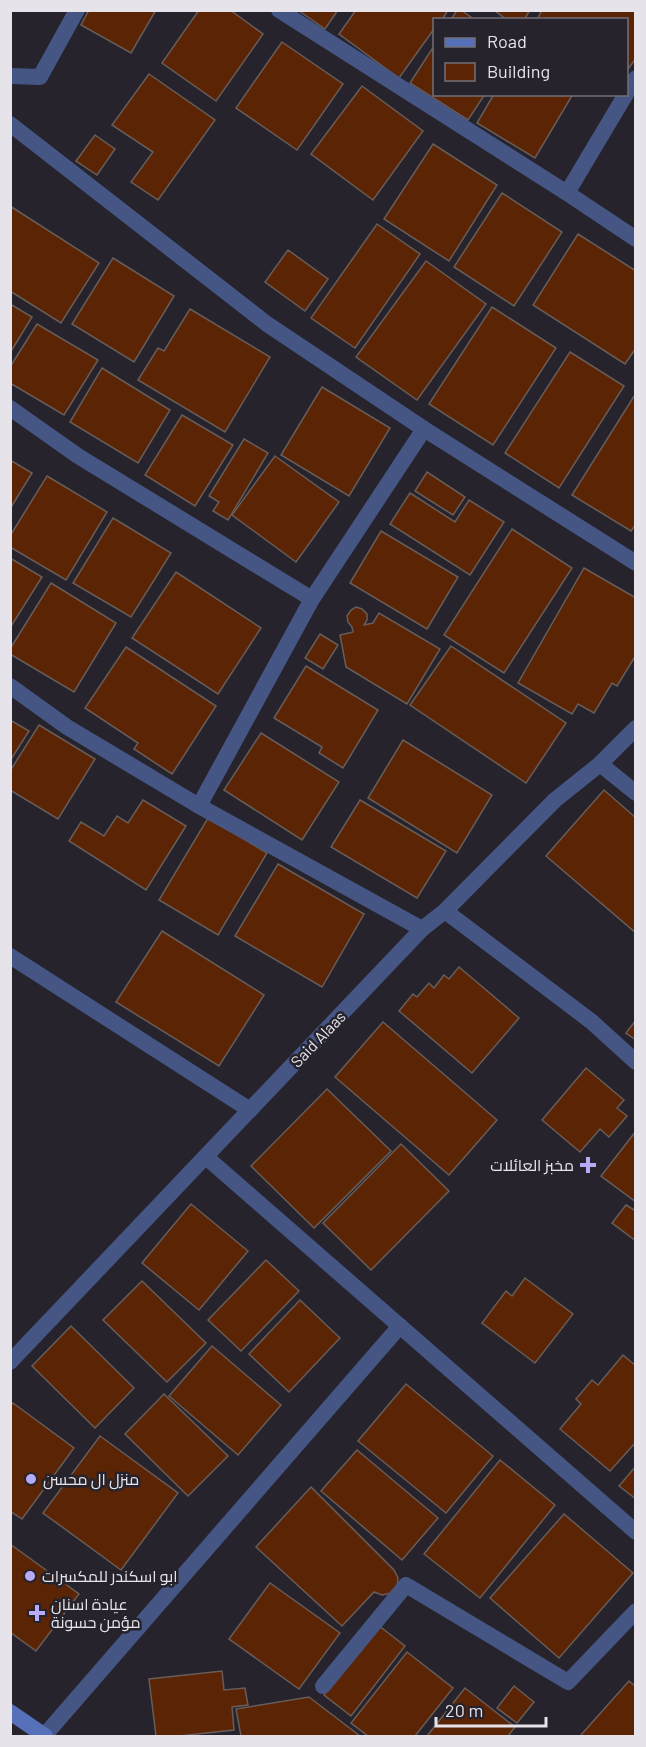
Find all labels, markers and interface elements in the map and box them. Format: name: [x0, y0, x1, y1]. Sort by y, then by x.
legend: [433, 18, 628, 96]
text: Road: [487, 30, 527, 52]
text: Building: [487, 60, 550, 82]
street label: Said Alaas: [286, 1007, 349, 1071]
place label: مخبز العائلات: [490, 1155, 574, 1175]
marker: مخبز العائلات: [579, 1156, 597, 1174]
place label: منزل ال محسن: [43, 1469, 139, 1490]
marker: منزل ال محسن: [24, 1472, 38, 1486]
place label: ابو اسكندر للمكسرات: [42, 1566, 178, 1586]
marker: ابو اسكندر للمكسرات: [23, 1569, 37, 1583]
place label: عيادة اسنان مؤمن حسونة: [51, 1594, 141, 1633]
marker: عيادة اسنان مؤمن حسونة: [28, 1604, 46, 1622]
scale bar: [436, 1690, 546, 1728]
text: 20 m: [445, 1699, 483, 1721]

